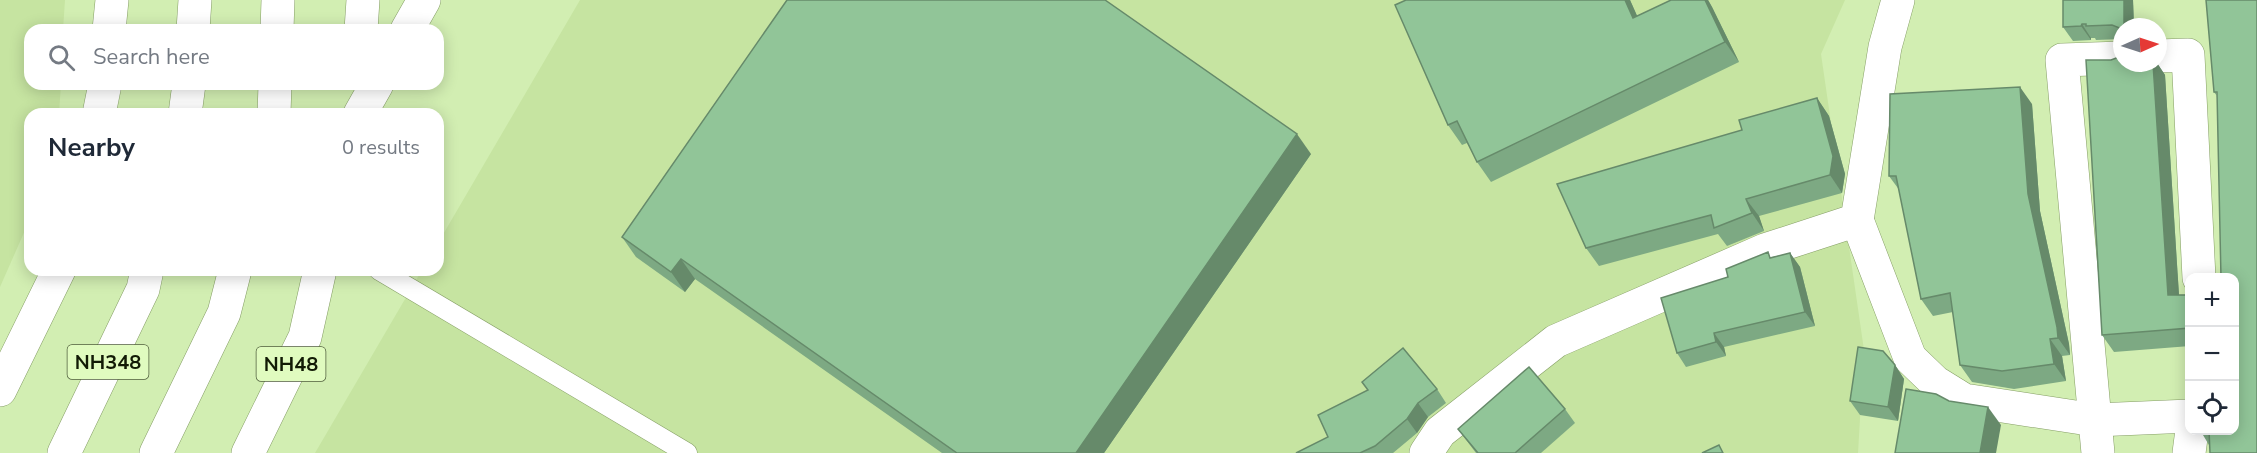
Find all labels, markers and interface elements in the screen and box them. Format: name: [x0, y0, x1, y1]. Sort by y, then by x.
north arrow: [2113, 18, 2167, 72]
search box: [24, 24, 444, 90]
icon: search: [45, 41, 78, 74]
text: Search here: [93, 42, 210, 72]
text: Nearby: [48, 130, 135, 165]
text: 0 results: [342, 134, 420, 161]
map controls: [2185, 273, 2239, 435]
button: +: [2185, 273, 2239, 327]
button: −: [2185, 327, 2239, 381]
road number: NH348: [68, 345, 148, 379]
road number: NH48: [256, 347, 326, 381]
button: locate: [2185, 381, 2239, 435]

